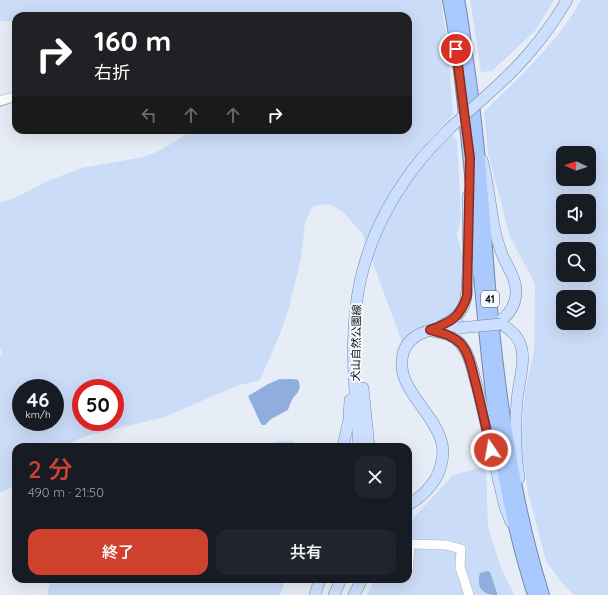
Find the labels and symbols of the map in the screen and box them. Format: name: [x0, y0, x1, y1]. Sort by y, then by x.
pin: [439, 32, 473, 66]
north arrow: [556, 146, 596, 186]
road number: 41: [481, 291, 499, 307]
street label: 犬山自然公園線: [348, 304, 364, 382]
speed limit sign: 50: [72, 379, 124, 431]
position arrow: [470, 429, 512, 471]

